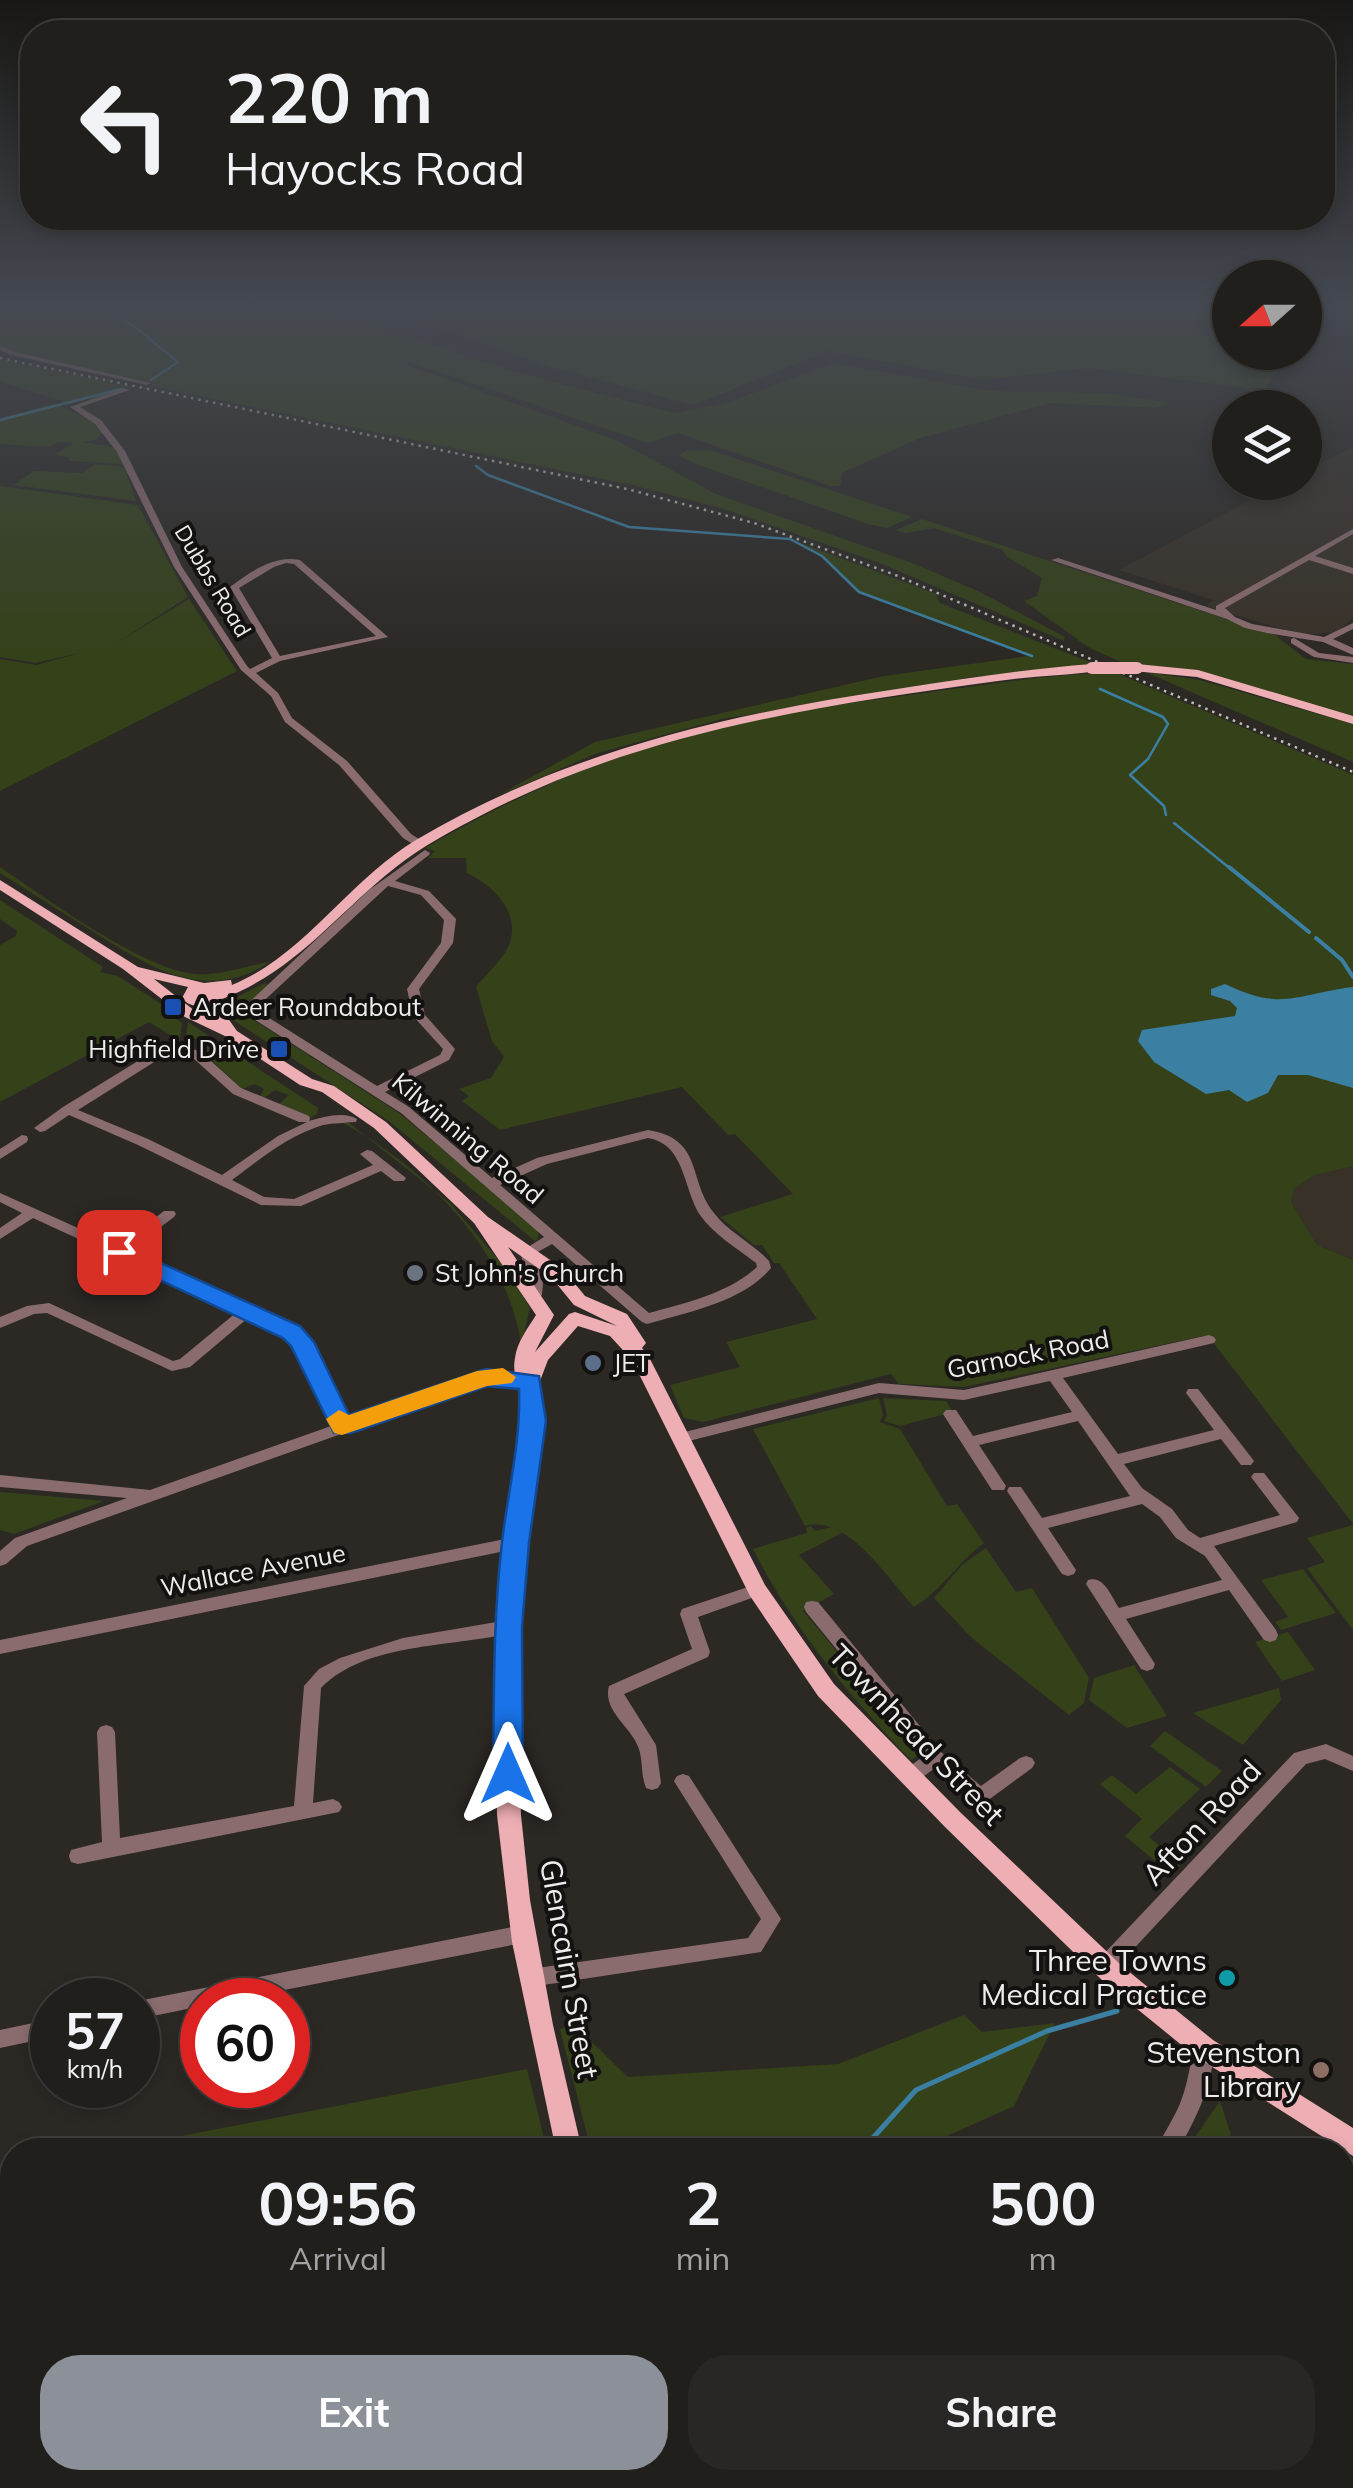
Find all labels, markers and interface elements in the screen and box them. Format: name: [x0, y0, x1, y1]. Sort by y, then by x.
text: 220 m: [225, 53, 433, 141]
icon: left: [60, 60, 190, 190]
text: Hayocks Road: [225, 140, 525, 196]
north arrow: [1212, 260, 1322, 370]
map controls: [1212, 260, 1322, 500]
button: layers: [1212, 390, 1322, 500]
street label: Dubbs Road: [169, 520, 257, 642]
place label: Ardeer Roundabout: [193, 991, 421, 1022]
marker: Ardeer Roundabout: [162, 996, 184, 1018]
place label: Highfield Drive: [88, 1033, 259, 1064]
marker: Highfield Drive: [268, 1038, 290, 1060]
street label: Kilwinning Road: [386, 1065, 550, 1210]
pin: [77, 1210, 162, 1295]
icon: arrive: [92, 1225, 147, 1280]
place label: St John's Church: [435, 1257, 624, 1288]
marker: St John's Church: [404, 1262, 426, 1284]
street label: Garnock Road: [944, 1323, 1112, 1384]
place label: JET: [613, 1347, 651, 1378]
marker: JET: [582, 1352, 604, 1374]
street label: Wallace Avenue: [158, 1536, 348, 1603]
street label: Townhead Street: [821, 1636, 1013, 1833]
position arrow: [456, 1722, 560, 1826]
street label: Afton Road: [1134, 1752, 1269, 1893]
street label: Glencairn Street: [532, 1856, 608, 2081]
place label: Three Towns Medical Practice: [981, 1941, 1207, 2013]
marker: Three Towns Medical Practice: [1216, 1967, 1238, 1989]
speed limit sign: 60: [180, 1978, 310, 2108]
text: 57: [65, 1999, 125, 2062]
place label: Stevenston Library: [1146, 2033, 1301, 2105]
text: km/h: [67, 2053, 123, 2084]
marker: Stevenston Library: [1310, 2059, 1332, 2081]
text: 09:56: [258, 2165, 417, 2240]
text: 2: [685, 2165, 721, 2240]
text: 500: [989, 2165, 1097, 2240]
text: Arrival: [289, 2238, 387, 2278]
text: min: [676, 2238, 730, 2278]
text: m: [1029, 2238, 1057, 2278]
button: Exit: [40, 2355, 668, 2470]
button: Share: [688, 2355, 1315, 2470]

